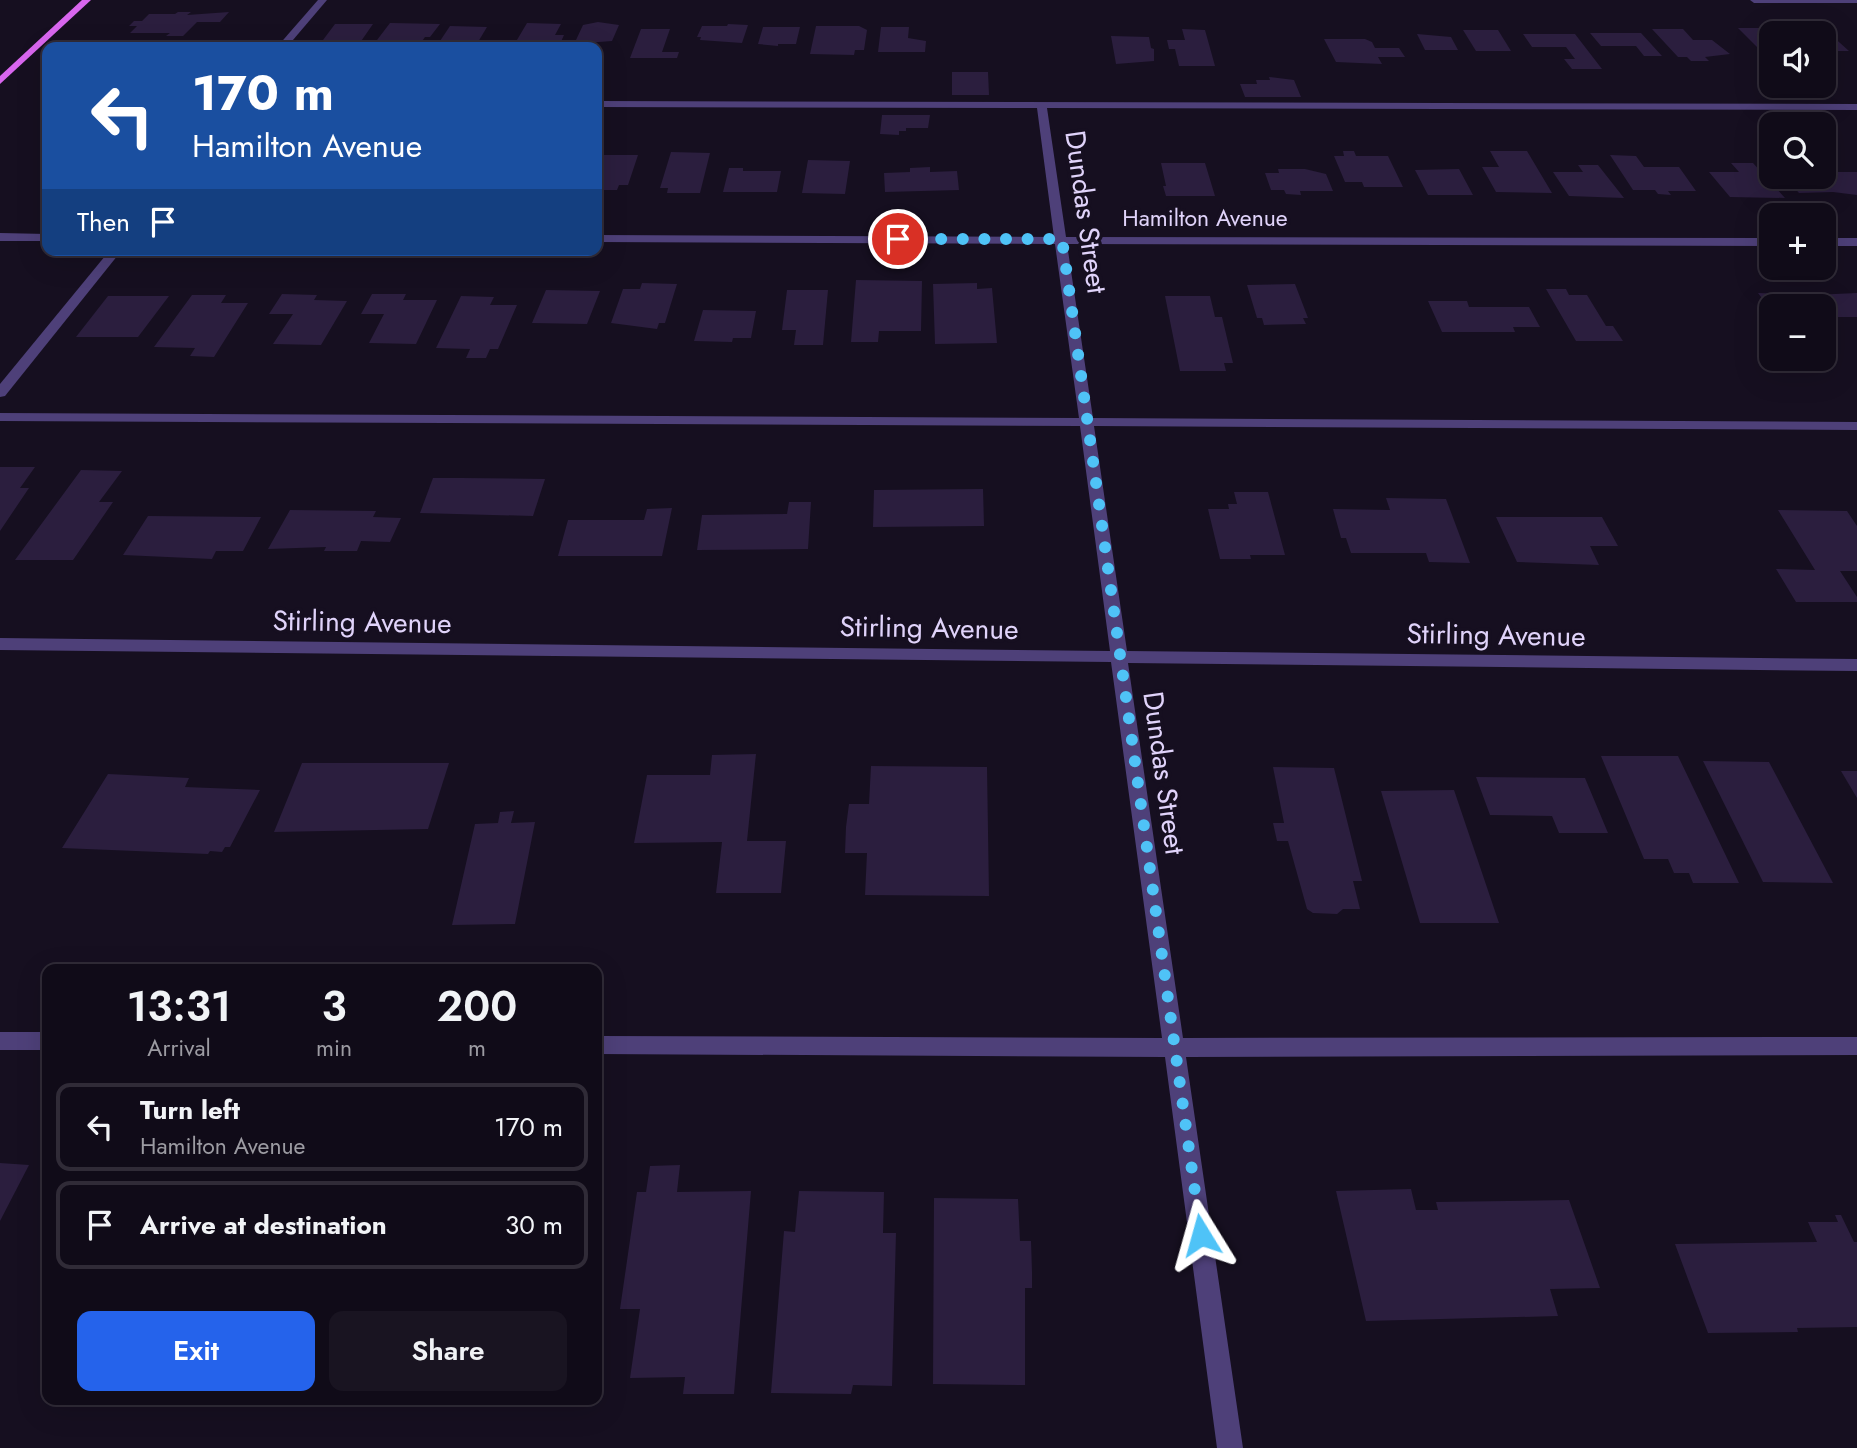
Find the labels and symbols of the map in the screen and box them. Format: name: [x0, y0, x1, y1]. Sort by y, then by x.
street label: Dundas Street: [1054, 128, 1118, 297]
street label: Hamilton Avenue: [1122, 201, 1288, 235]
pin: [868, 209, 928, 269]
street label: Stirling Avenue: [272, 600, 452, 644]
street label: Stirling Avenue: [839, 606, 1019, 650]
street label: Stirling Avenue: [1406, 613, 1586, 657]
street label: Dundas Street: [1132, 689, 1196, 858]
position arrow: [1164, 1198, 1238, 1272]

